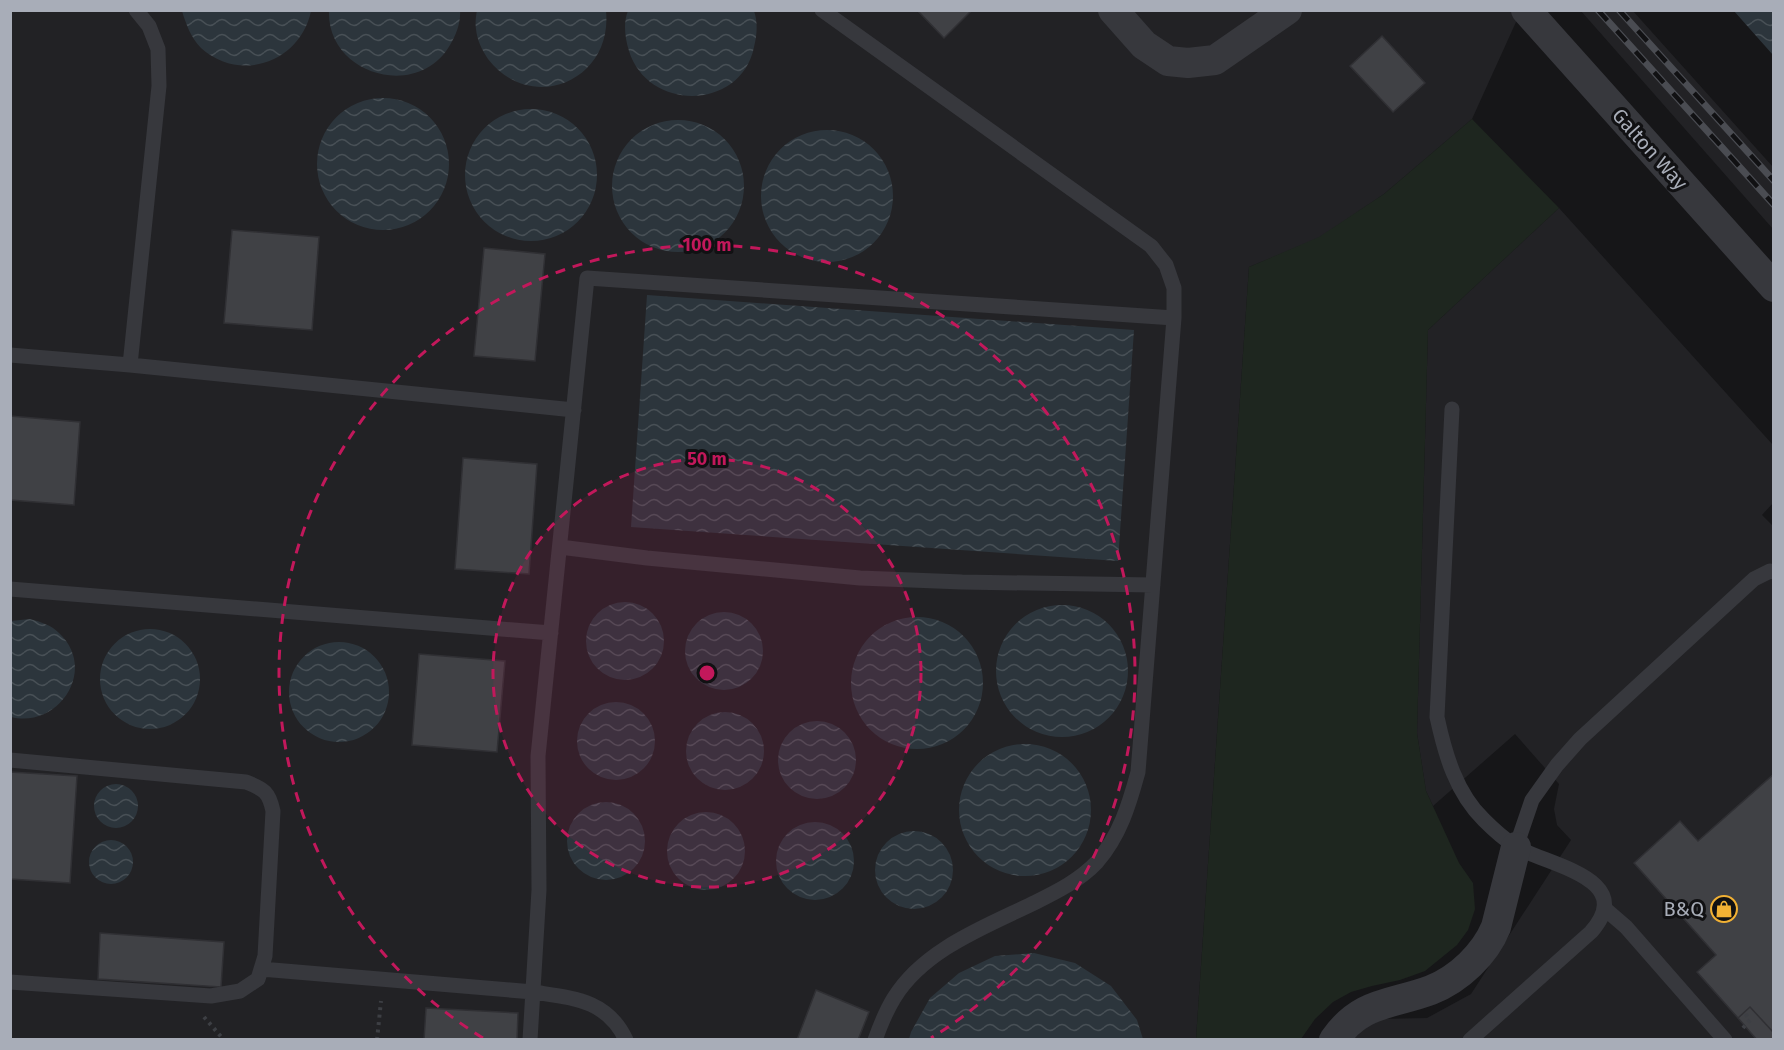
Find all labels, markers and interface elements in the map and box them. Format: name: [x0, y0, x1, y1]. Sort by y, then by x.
street label: Galton Way: [1607, 103, 1693, 195]
text: 100 m: [683, 234, 731, 256]
text: 50 m: [687, 448, 727, 470]
centre of rings: [697, 663, 717, 683]
shop icon: B&Q: [1709, 894, 1739, 924]
place label: B&Q: [1663, 897, 1704, 921]

